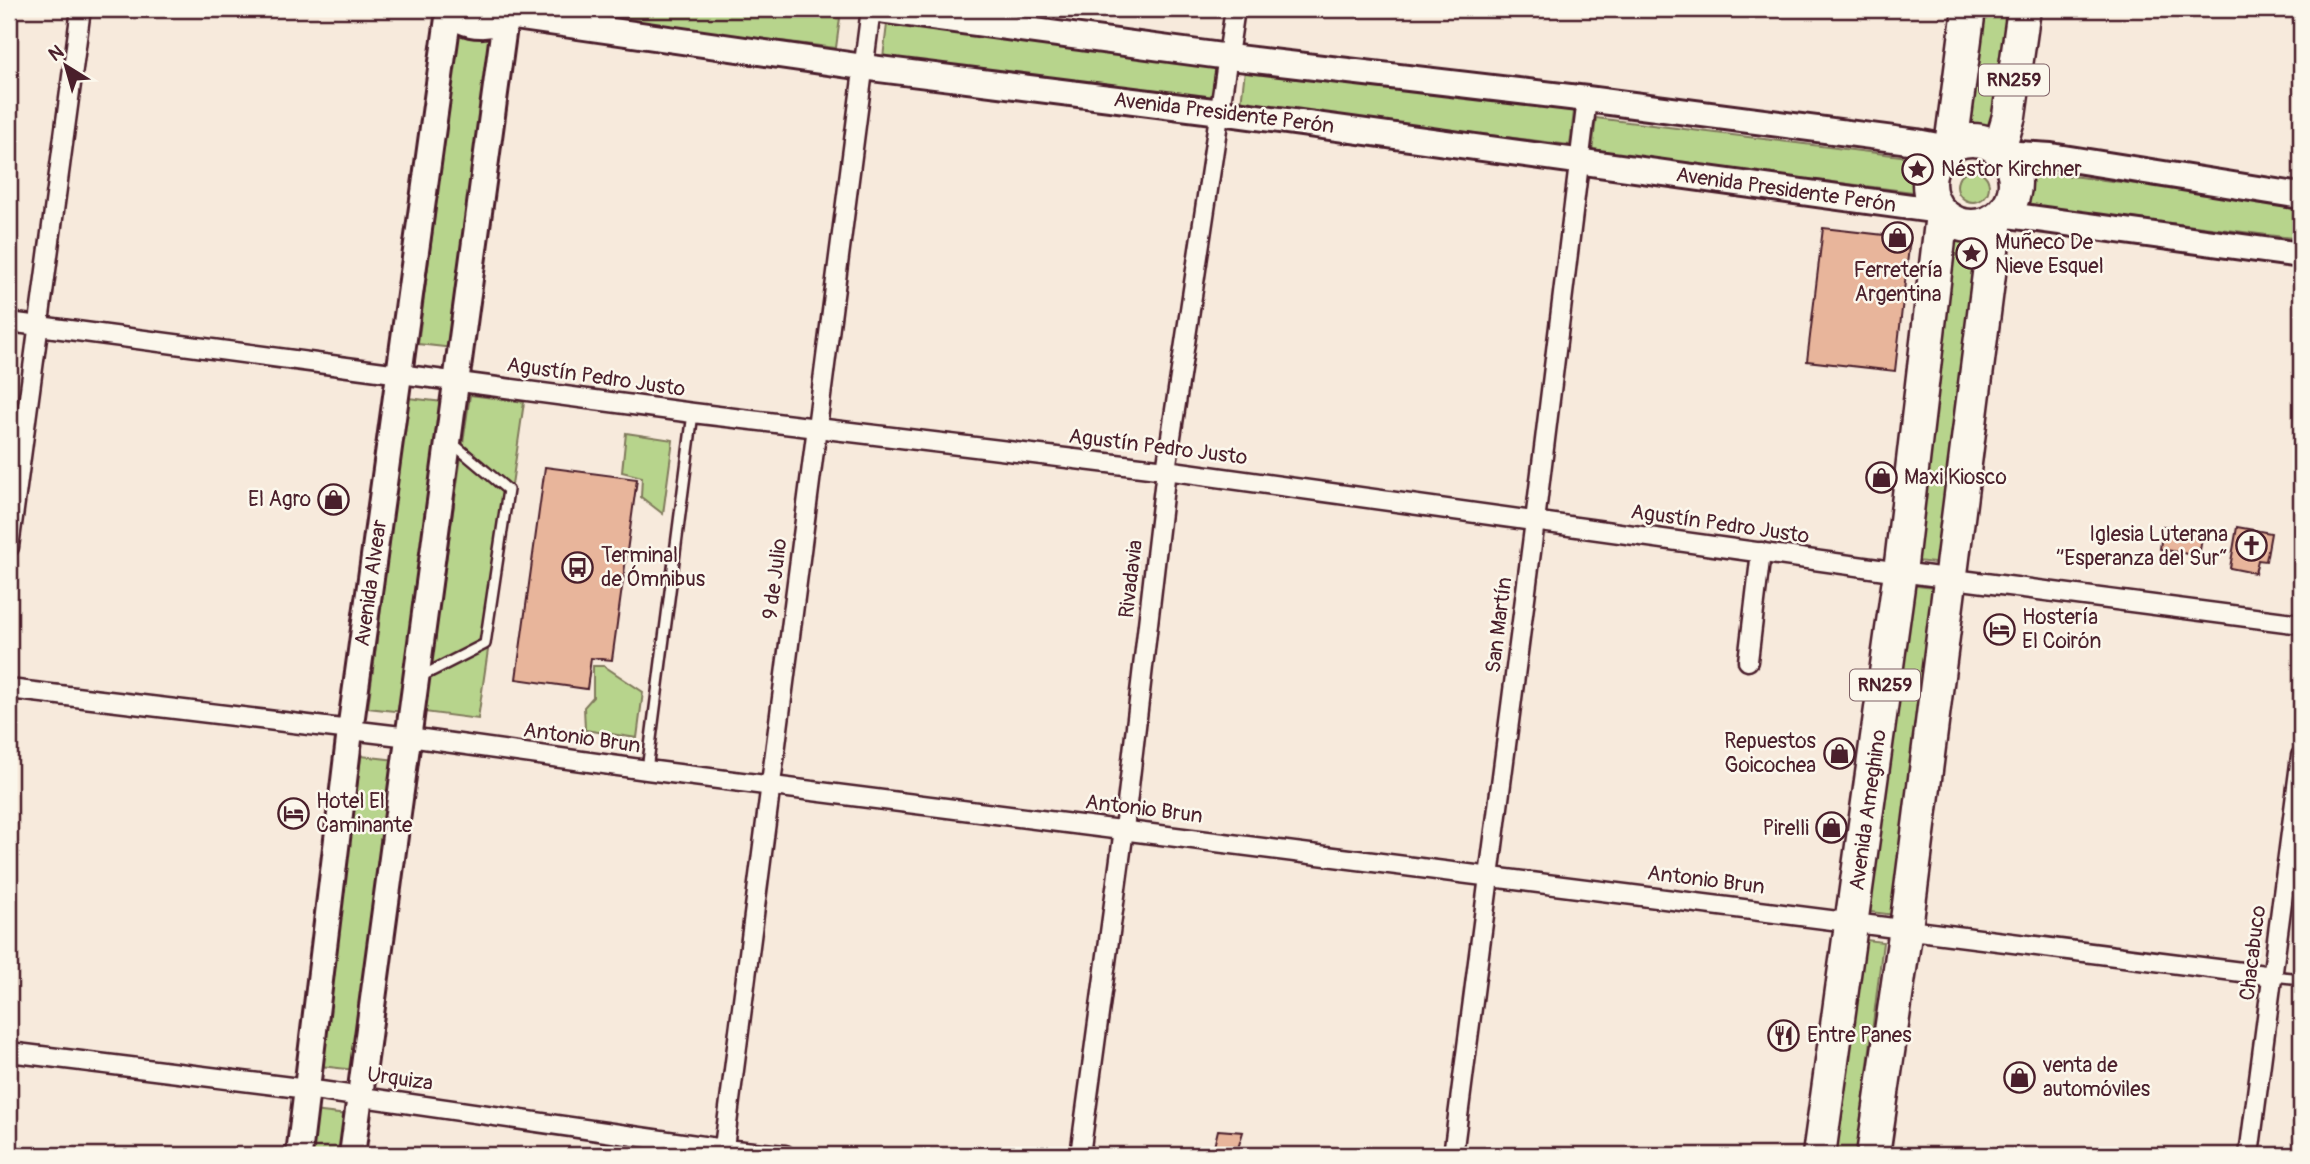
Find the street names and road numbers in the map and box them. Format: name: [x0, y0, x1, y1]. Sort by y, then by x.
road number: RN259: [1979, 64, 2049, 96]
street label: Avenida Presidente Perón: [1112, 86, 1336, 140]
street label: Avenida Presidente Perón: [1674, 161, 1898, 219]
street label: Agustín Pedro Justo: [505, 351, 687, 403]
street label: Agustín Pedro Justo: [1067, 423, 1249, 471]
street label: Agustín Pedro Justo: [1629, 498, 1811, 550]
street label: Avenida Alvear: [349, 517, 393, 648]
street label: 9 de Julio: [757, 537, 793, 621]
street label: Rivadavia: [1113, 538, 1149, 620]
street label: San Martín: [1480, 575, 1518, 675]
road number: RN259: [1850, 670, 1920, 700]
street label: Antonio Brun: [522, 716, 642, 760]
street label: Avenida Ameghino: [1843, 728, 1893, 892]
street label: Antonio Brun: [1084, 788, 1204, 830]
street label: Antonio Brun: [1646, 859, 1766, 901]
street label: Chacabuco: [2234, 904, 2272, 1002]
street label: Urquiza: [365, 1061, 435, 1097]

